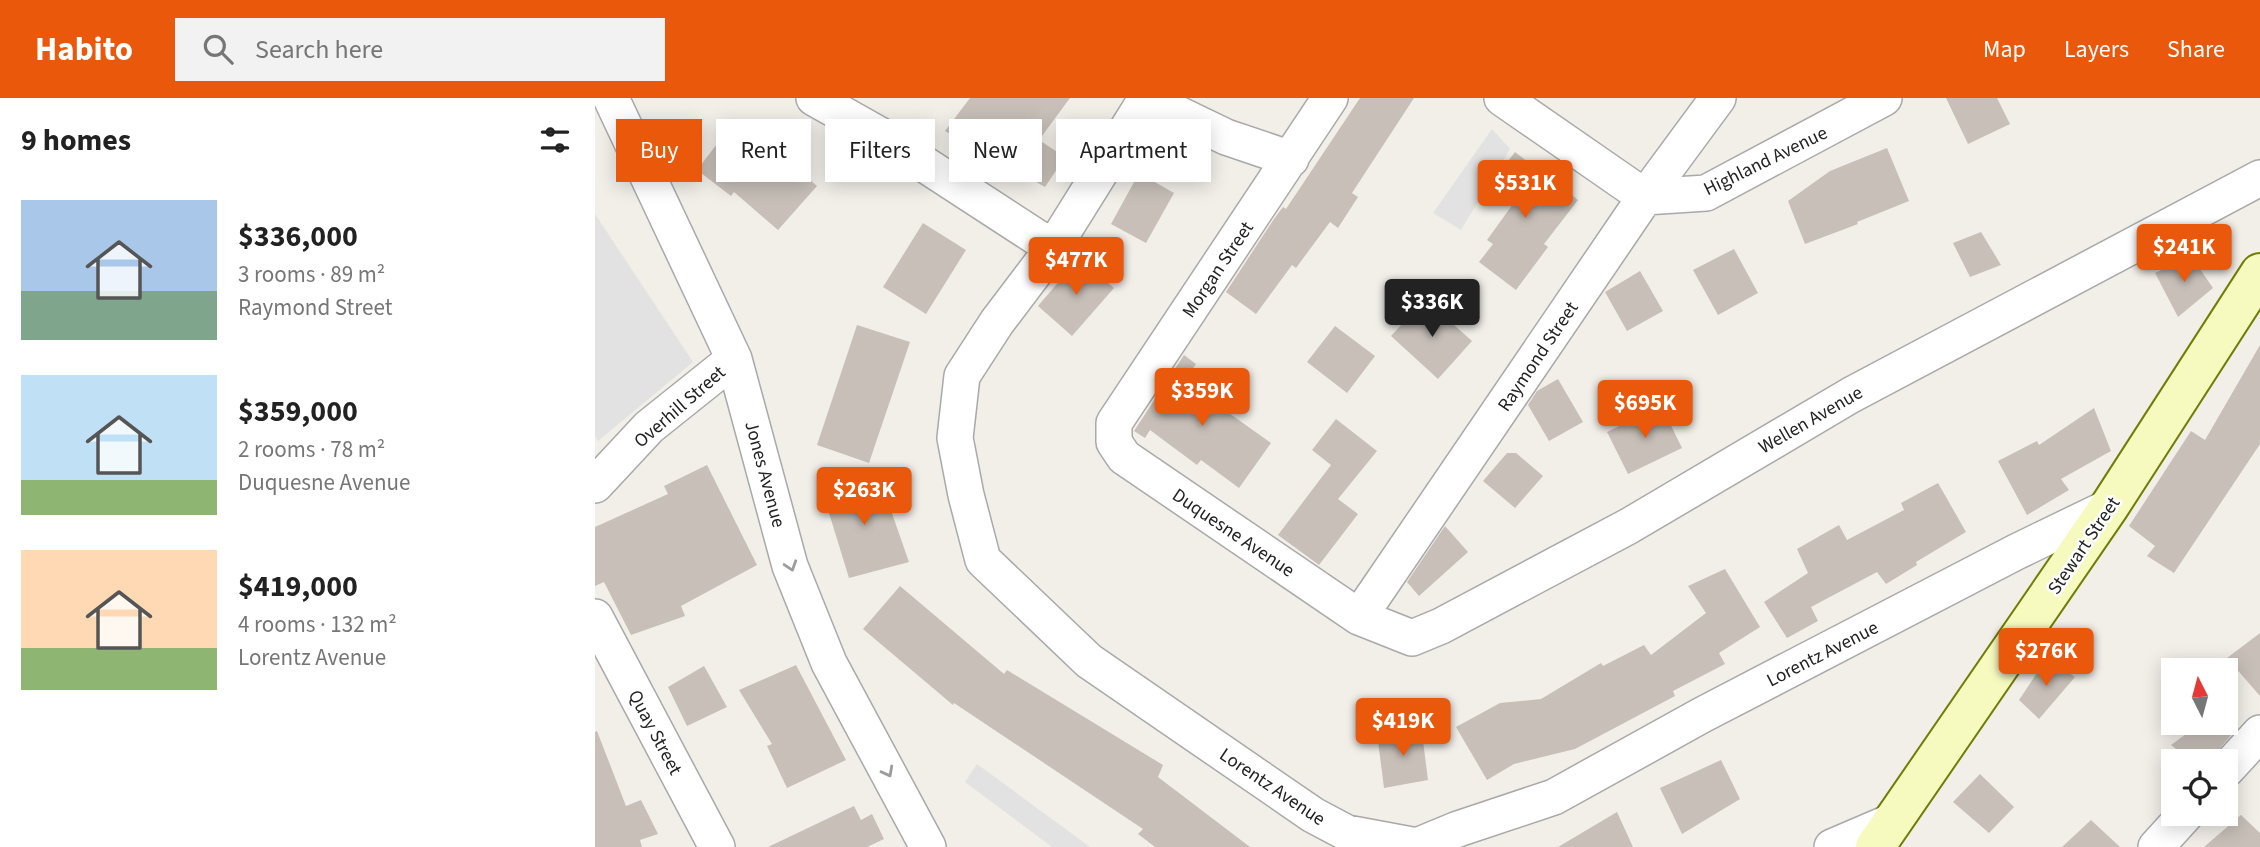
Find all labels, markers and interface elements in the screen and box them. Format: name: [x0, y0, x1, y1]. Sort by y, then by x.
search box: [175, 18, 665, 81]
text: Habito: [35, 26, 133, 73]
icon: search: [199, 30, 237, 68]
text: Search here: [255, 31, 383, 68]
text: Map: [1983, 32, 2026, 67]
text: Layers: [2064, 32, 2129, 67]
text: Share: [2167, 32, 2225, 67]
text: 9 homes: [21, 119, 131, 162]
chip: Buy: [616, 119, 702, 182]
chip: Rent: [716, 119, 811, 182]
chip: Filters: [825, 119, 935, 182]
chip: New: [949, 119, 1042, 182]
chip: Apartment: [1056, 119, 1211, 182]
street label: Highland Avenue: [1699, 120, 1832, 203]
icon: filters: [536, 121, 574, 159]
pin: $531K: [1476, 160, 1574, 220]
text: $531K: [1494, 166, 1556, 199]
text: $336,000: [238, 215, 358, 258]
street label: Morgan Street: [1176, 216, 1261, 323]
pin: $241K: [2135, 225, 2233, 284]
icon: home: [77, 228, 161, 312]
text: $241K: [2153, 230, 2215, 263]
pin: $477K: [1027, 238, 1125, 297]
text: $477K: [1045, 243, 1107, 276]
text: 3 rooms · 89 m²: [238, 258, 385, 291]
pin: $336K: [1383, 280, 1481, 339]
text: $336K: [1401, 285, 1463, 318]
text: Raymond Street: [238, 291, 392, 324]
street label: Raymond Street: [1491, 296, 1585, 417]
street label: Overhill Street: [628, 359, 732, 455]
pin: $359K: [1153, 368, 1251, 428]
text: $359K: [1171, 374, 1233, 407]
pin: $695K: [1596, 380, 1694, 440]
street label: Wellen Avenue: [1754, 380, 1868, 461]
text: $695K: [1614, 386, 1676, 419]
text: $359,000: [238, 390, 358, 433]
icon: home: [77, 403, 161, 487]
street label: Jones Avenue: [737, 418, 792, 531]
text: 2 rooms · 78 m²: [238, 433, 385, 466]
text: Duquesne Avenue: [238, 466, 410, 499]
pin: $263K: [815, 468, 913, 527]
text: $263K: [833, 473, 895, 506]
street label: Duquesne Avenue: [1167, 482, 1300, 584]
street label: Stewart Street: [2042, 491, 2127, 600]
one-way arrow: [783, 560, 797, 572]
text: $419,000: [238, 565, 358, 608]
icon: home: [77, 578, 161, 662]
text: 4 rooms · 132 m²: [238, 608, 397, 641]
street label: Lorentz Avenue: [1762, 615, 1883, 694]
pin: $276K: [1997, 628, 2095, 688]
text: $276K: [2015, 634, 2077, 667]
text: Lorentz Avenue: [238, 641, 386, 674]
north arrow: [2161, 658, 2238, 735]
map controls: [2161, 658, 2238, 826]
street label: Quay Street: [621, 685, 689, 781]
pin: $419K: [1354, 698, 1452, 758]
text: $419K: [1372, 704, 1434, 737]
street label: Lorentz Avenue: [1214, 742, 1330, 833]
button: locate: [2161, 749, 2238, 826]
one-way arrow: [879, 765, 893, 777]

